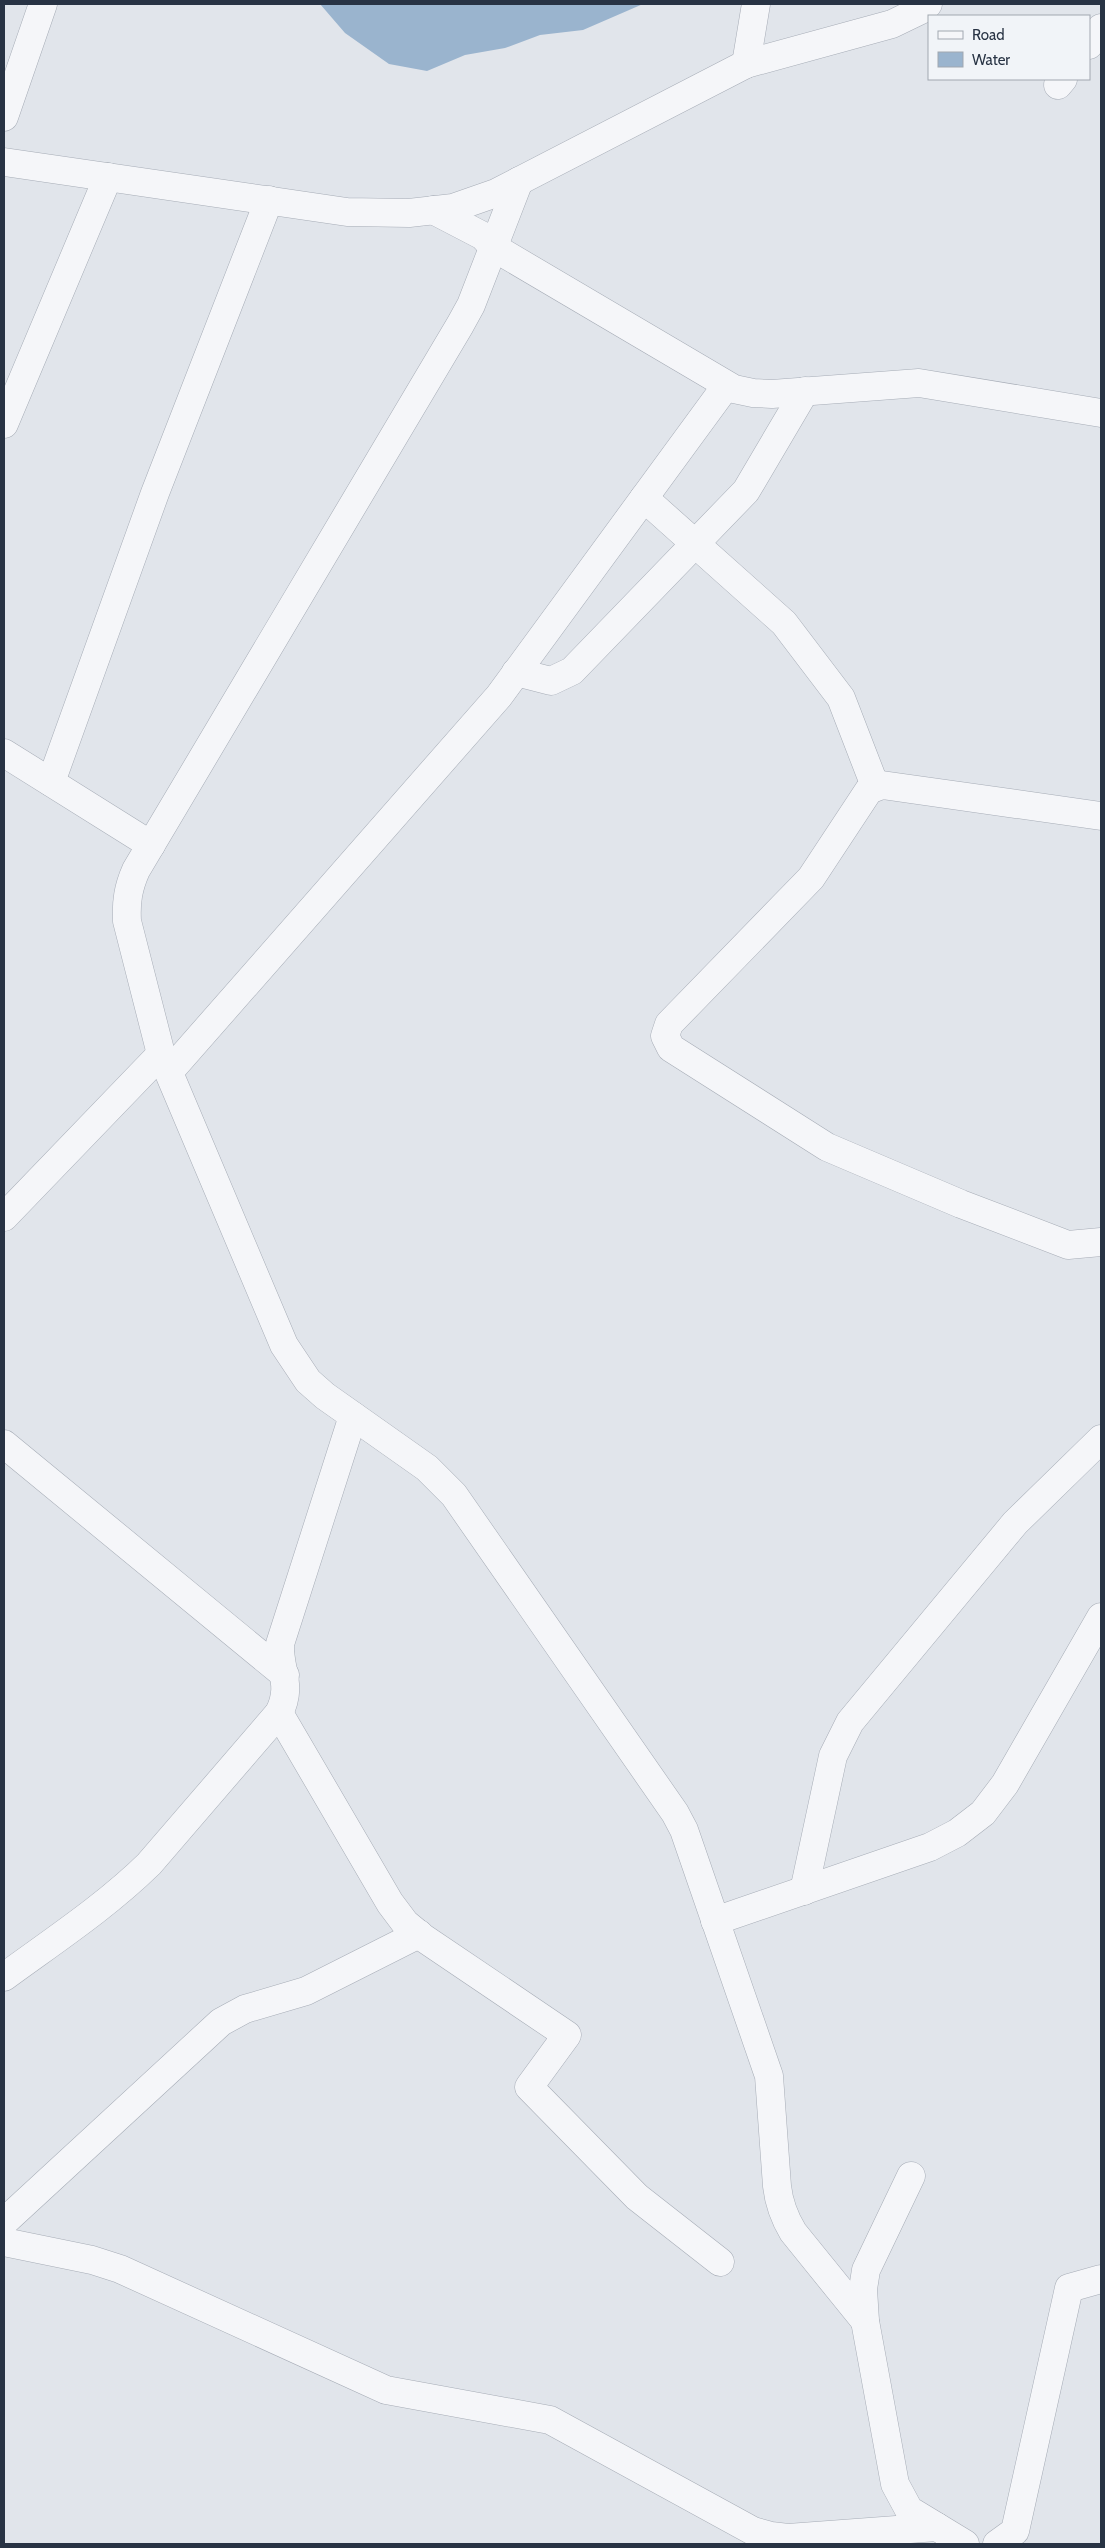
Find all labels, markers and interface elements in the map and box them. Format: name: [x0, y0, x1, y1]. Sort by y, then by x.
legend: [928, 15, 1090, 80]
text: Road: [972, 26, 1005, 44]
text: Water: [972, 51, 1010, 69]

